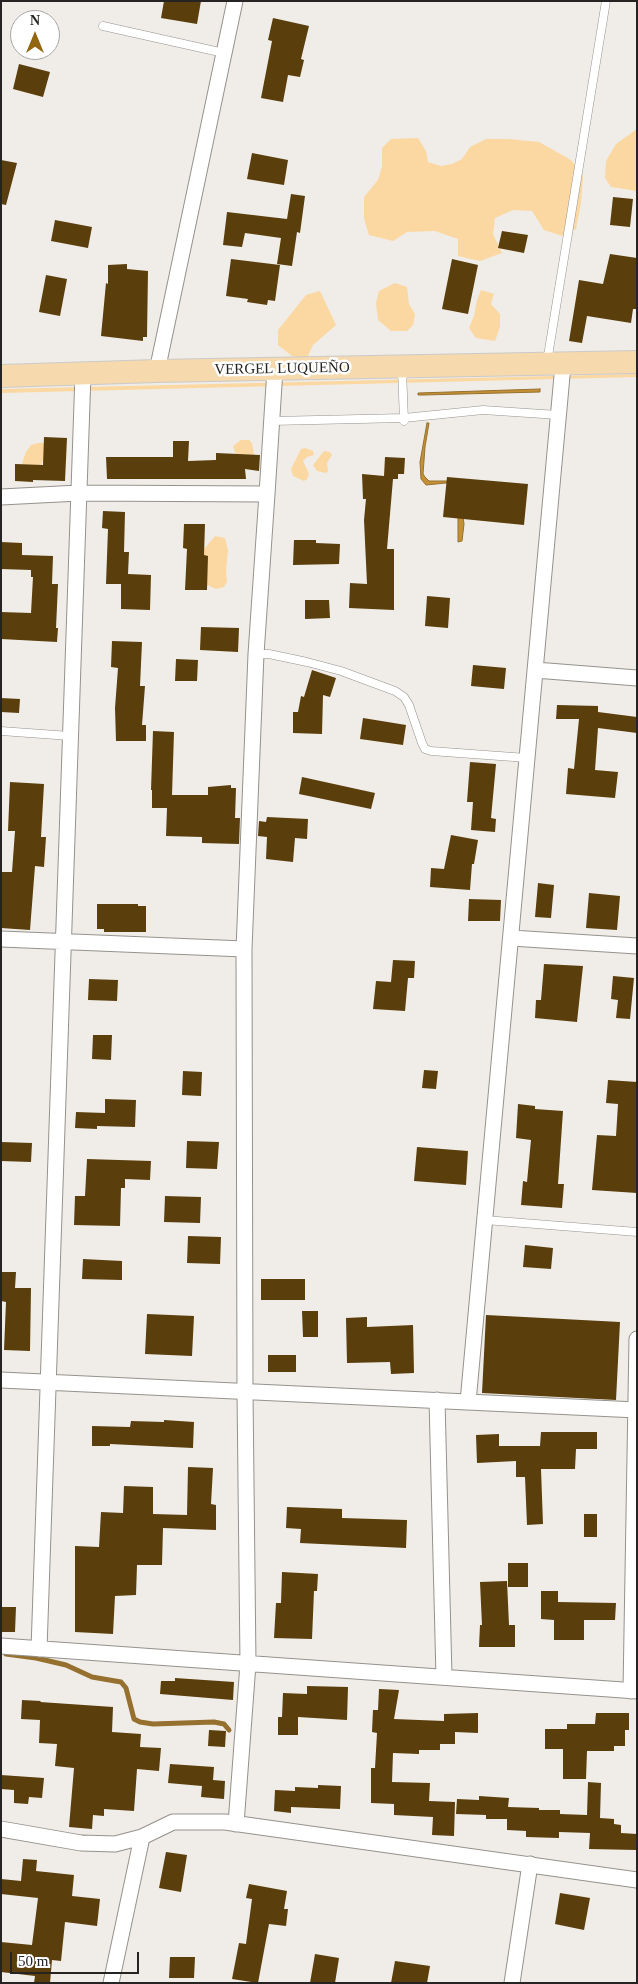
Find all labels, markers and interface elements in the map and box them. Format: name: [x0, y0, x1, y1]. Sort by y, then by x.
north arrow: [10, 10, 60, 60]
text: N: [30, 13, 40, 28]
street label: VERGEL LUQUEÑO: [214, 359, 350, 379]
scale bar: [12, 1942, 141, 1974]
text: 50 m: [18, 1953, 48, 1969]

